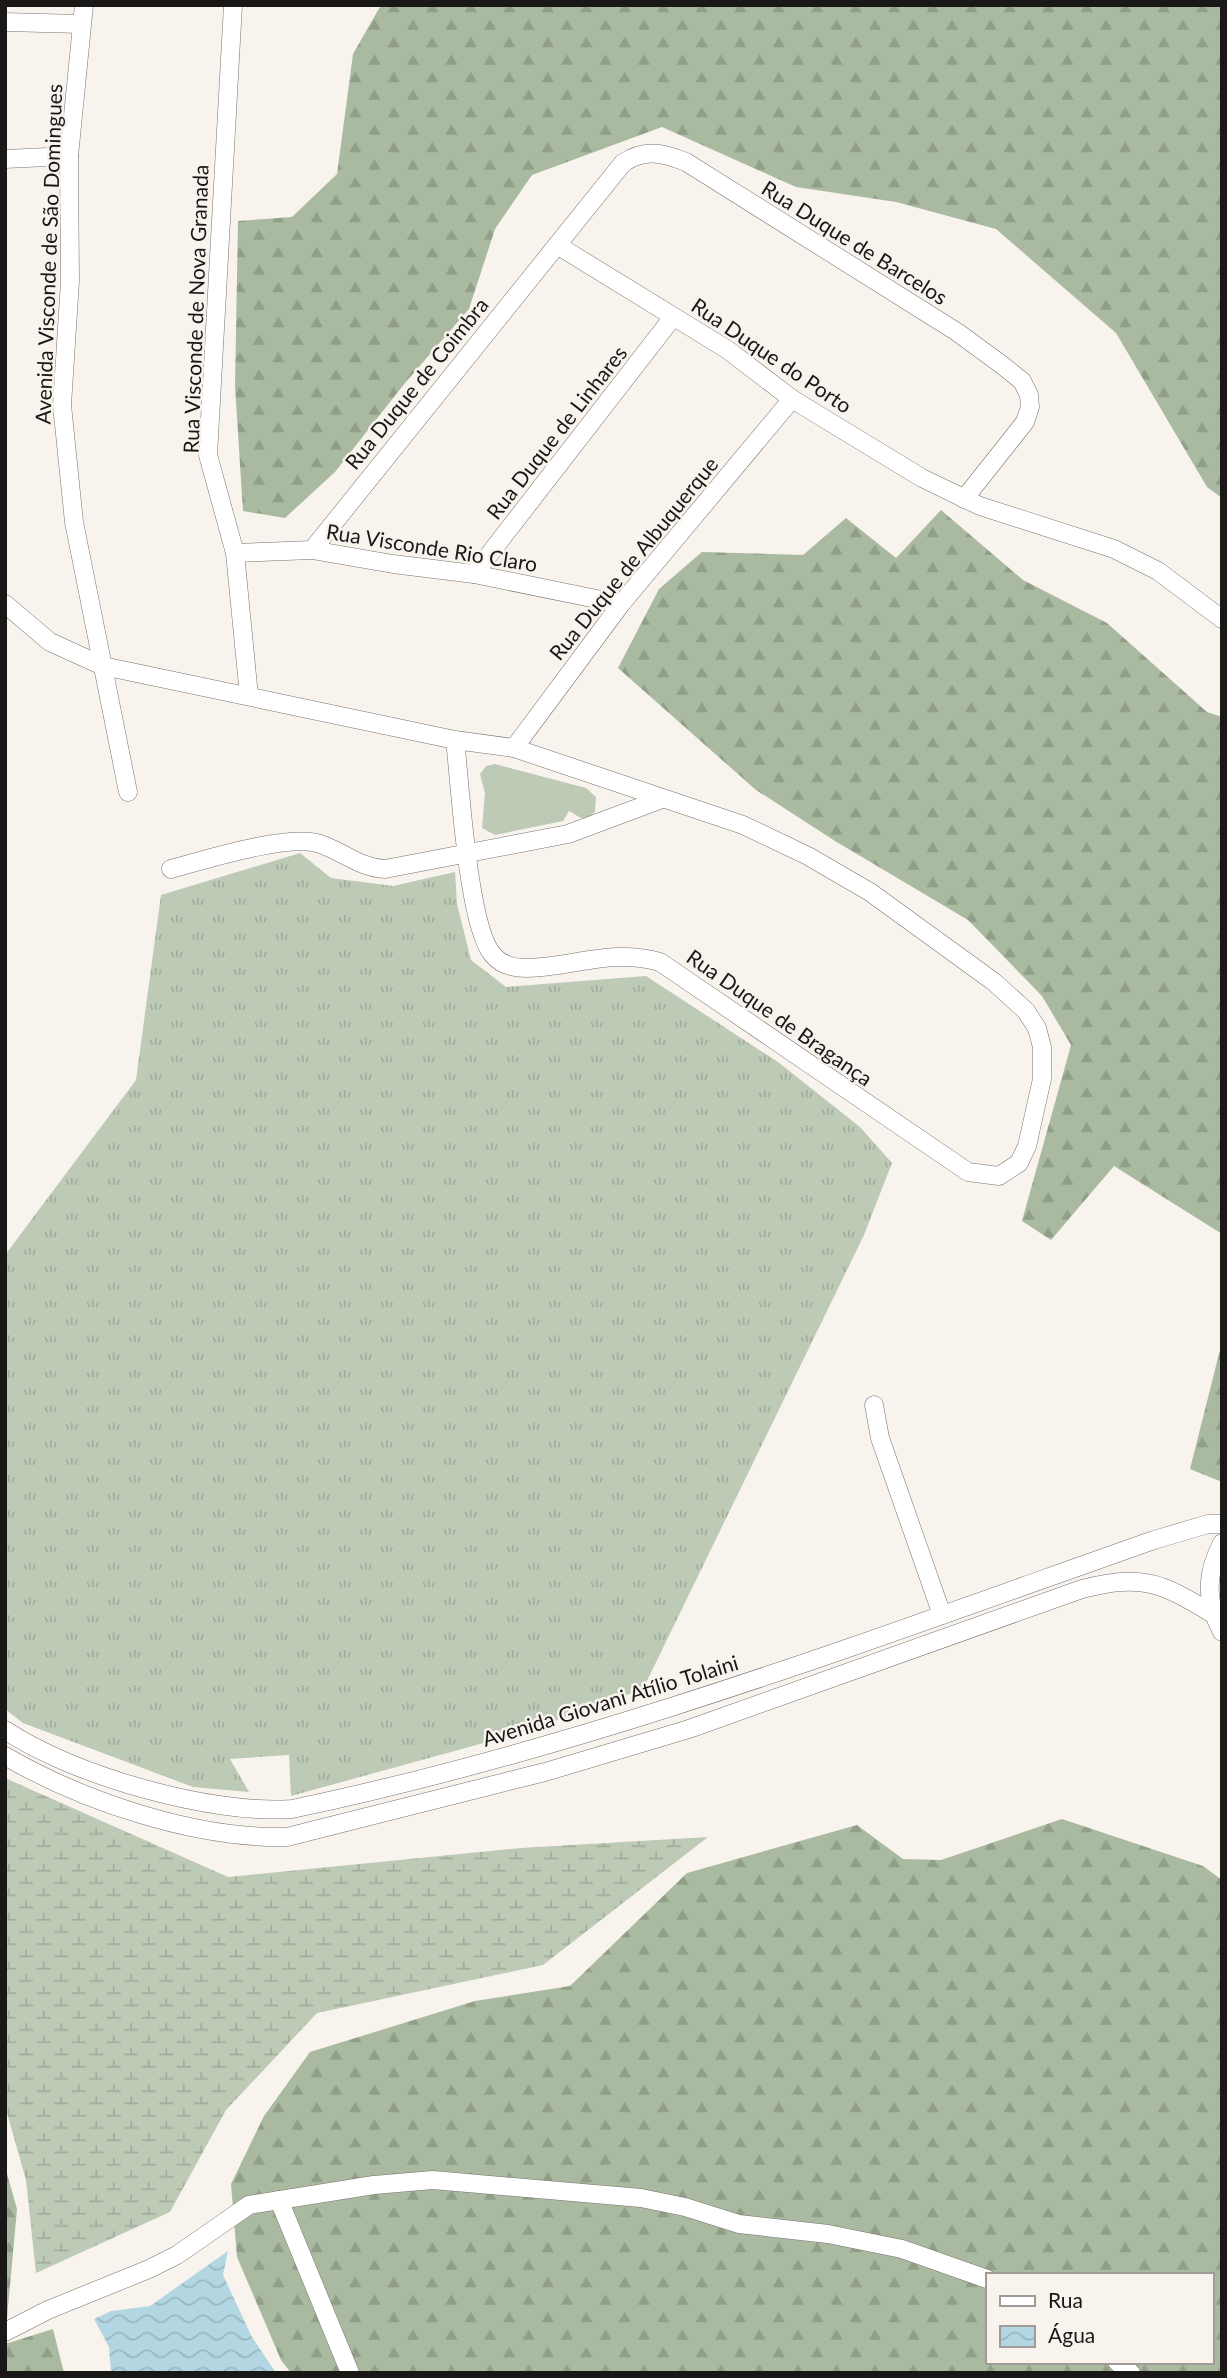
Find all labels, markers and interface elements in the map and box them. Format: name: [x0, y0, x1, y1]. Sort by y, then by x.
street label: Avenida Visconde de São Domingues: [30, 83, 66, 425]
street label: Rua Visconde de Nova Granada: [177, 164, 213, 454]
street label: Rua Duque de Barcelos: [758, 175, 952, 309]
street label: Rua Duque de Coimbra: [339, 292, 493, 474]
street label: Rua Duque do Porto: [687, 292, 857, 418]
street label: Rua Duque de Linhares: [481, 340, 631, 524]
street label: Rua Duque de Albuquerque: [543, 451, 723, 665]
street label: Rua Visconde Rio Claro: [325, 518, 539, 576]
street label: Rua Duque de Bragança: [682, 943, 878, 1091]
street label: Avenida Giovani Atílio Tolaini: [479, 1649, 741, 1751]
legend: [986, 2273, 1213, 2364]
text: Rua: [1048, 2287, 1083, 2312]
text: Água: [1048, 2322, 1095, 2347]

